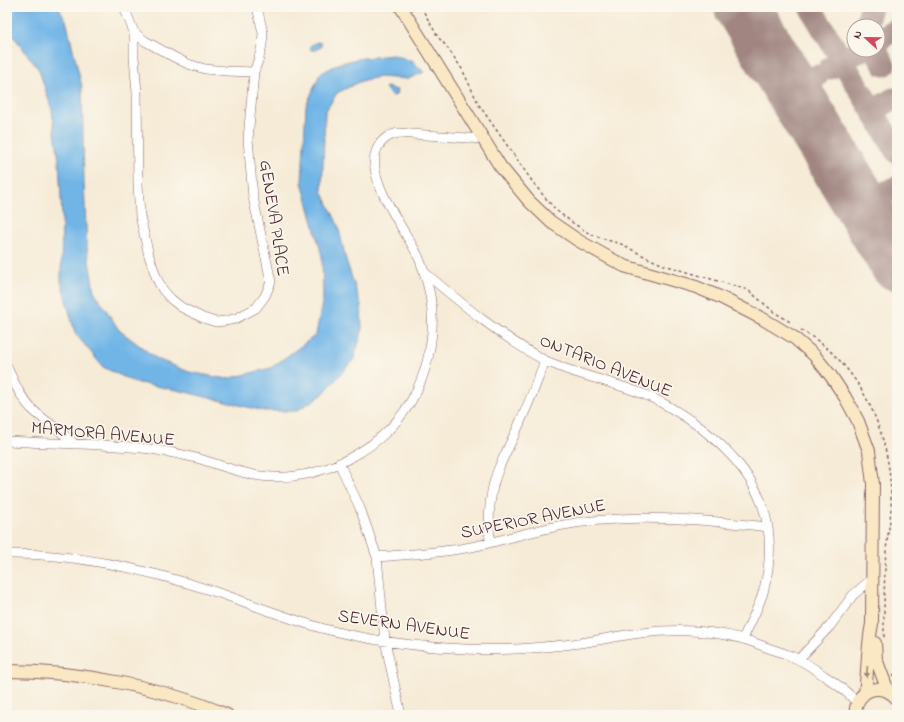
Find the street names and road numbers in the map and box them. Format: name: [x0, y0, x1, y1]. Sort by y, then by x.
street label: GENEVA PLACE: [251, 158, 295, 278]
street label: ONTARIO AVENUE: [535, 328, 675, 405]
street label: MARMORA AVENUE: [30, 416, 176, 454]
street label: SUPERIOR AVENUE: [459, 493, 608, 547]
street label: SEVERN AVENUE: [336, 604, 472, 648]

